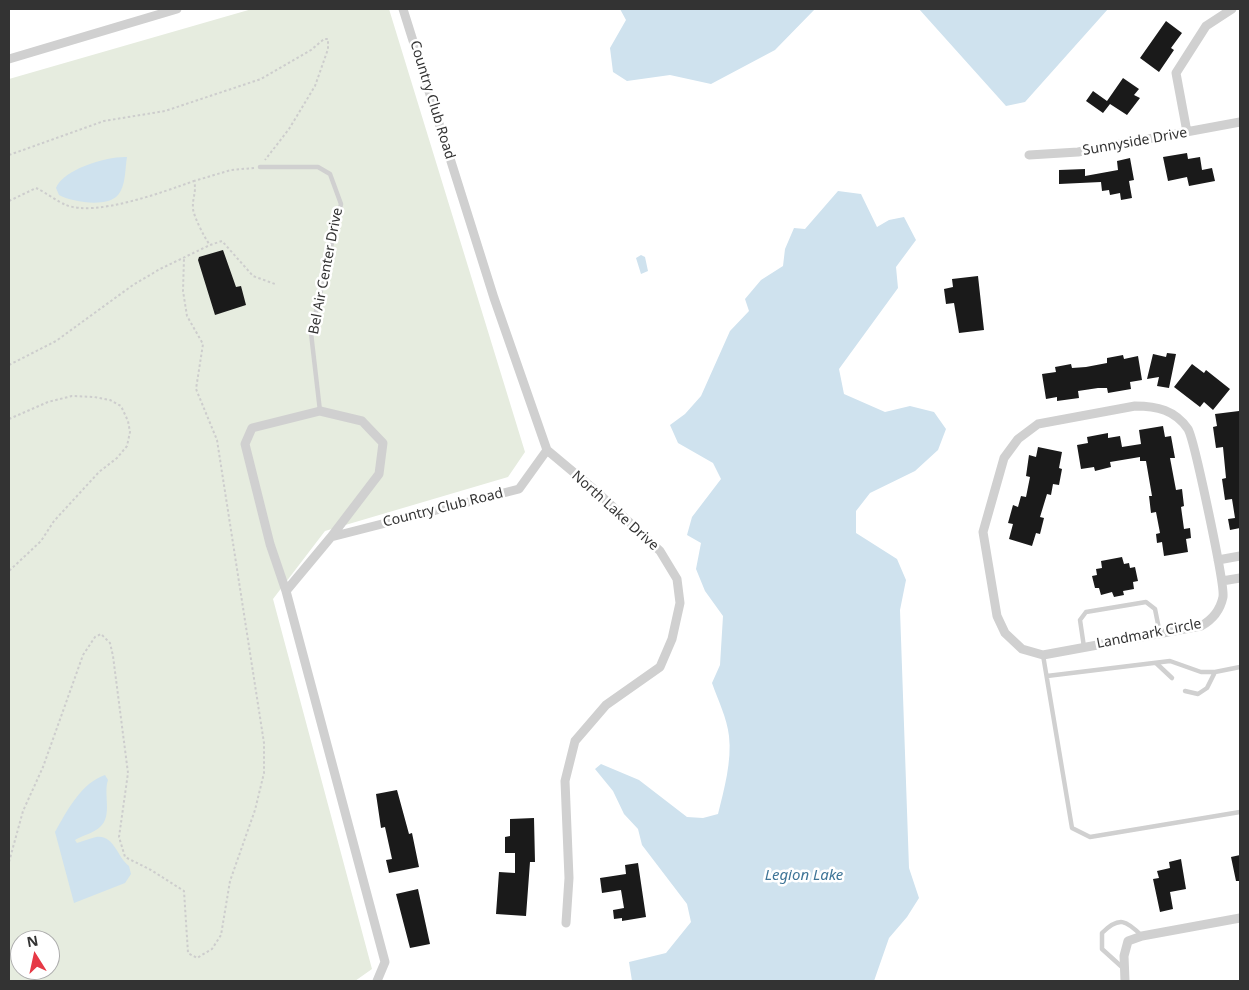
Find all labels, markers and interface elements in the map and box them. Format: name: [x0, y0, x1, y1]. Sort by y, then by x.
street label: Country Club Road: [406, 39, 458, 161]
street label: Sunnyside Drive: [1081, 125, 1189, 159]
street label: Bel Air Center Drive: [305, 206, 347, 336]
street label: North Lake Drive: [568, 468, 662, 554]
street label: Country Club Road: [381, 485, 505, 531]
street label: Landmark Circle: [1095, 616, 1203, 652]
water label: Legion Lake: [765, 867, 843, 885]
north arrow: [10, 930, 60, 980]
text: N: [25, 930, 40, 951]

